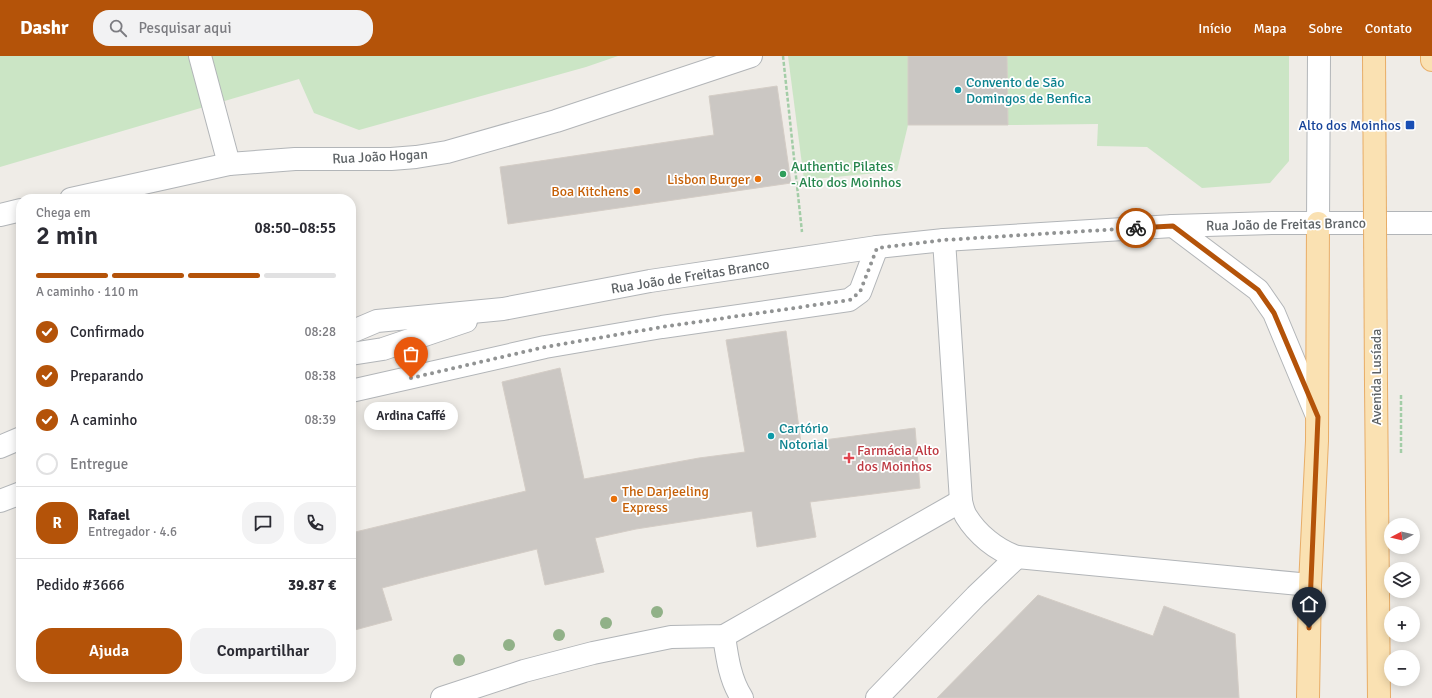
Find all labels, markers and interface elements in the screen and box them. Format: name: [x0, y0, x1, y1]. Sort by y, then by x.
search box: [93, 10, 373, 46]
text: Dashr: [20, 16, 69, 40]
icon: search: [107, 17, 129, 39]
text: Pesquisar aqui: [139, 19, 232, 37]
text: Início: [1198, 20, 1232, 37]
text: Mapa: [1254, 20, 1286, 37]
text: Sobre: [1308, 20, 1343, 37]
text: Contato: [1365, 20, 1412, 37]
place label: Convento de São Domingos de Benfica: [966, 74, 1091, 107]
marker: Convento de São Domingos de Benfica: [953, 85, 963, 95]
place label: Alto dos Moinhos: [1299, 117, 1401, 134]
marker: Alto dos Moinhos: [1404, 119, 1416, 131]
street label: Rua João Hogan: [332, 146, 428, 167]
place label: Authentic Pilates - Alto dos Moinhos: [791, 158, 901, 191]
marker: Authentic Pilates - Alto dos Moinhos: [778, 169, 788, 179]
place label: Lisbon Burger: [667, 171, 751, 188]
marker: Lisbon Burger: [753, 174, 763, 184]
place label: Boa Kitchens: [551, 183, 629, 200]
marker: Boa Kitchens: [632, 186, 642, 196]
text: Chega em: [36, 205, 91, 221]
courier: [1116, 208, 1156, 248]
street label: Rua João de Freitas Branco: [1206, 215, 1366, 234]
icon: bike: [1125, 217, 1147, 239]
text: 08:50–08:55: [255, 219, 336, 237]
text: 2 min: [36, 220, 98, 252]
street label: Rua João de Freitas Branco: [610, 256, 770, 297]
text: A caminho · 110 m: [36, 284, 138, 300]
icon: check: [36, 321, 58, 343]
text: Confirmado: [70, 323, 144, 341]
text: 08:28: [304, 324, 336, 340]
street label: Avenida Lusíada: [1368, 329, 1385, 425]
pin: [394, 337, 428, 378]
icon: bag: [400, 343, 422, 365]
icon: check: [36, 365, 58, 387]
text: Preparando: [70, 367, 144, 385]
text: 08:38: [304, 368, 336, 384]
callout: Ardina Caffé: [364, 402, 458, 430]
text: Ardina Caffé: [376, 408, 446, 424]
icon: check: [36, 409, 58, 431]
text: A caminho: [70, 411, 137, 429]
text: 08:39: [304, 412, 336, 428]
place label: Cartório Notorial: [779, 420, 828, 453]
marker: Cartório Notorial: [766, 431, 776, 441]
place label: Farmácia Alto dos Moinhos: [857, 442, 939, 475]
marker: Farmácia Alto dos Moinhos: [844, 453, 854, 463]
text: Entregue: [70, 455, 128, 473]
place label: The Darjeeling Express: [622, 483, 709, 516]
marker: The Darjeeling Express: [609, 494, 619, 504]
button: chat: [242, 502, 284, 544]
button: phone: [294, 502, 336, 544]
text: Rafael: [88, 506, 130, 524]
text: R: [52, 514, 62, 532]
north arrow: [1384, 518, 1420, 554]
map controls: [1384, 518, 1420, 686]
text: Entregador · 4.6: [88, 524, 177, 540]
button: layers: [1384, 562, 1420, 598]
text: Pedido #3666: [36, 576, 125, 594]
text: 39.87 €: [288, 576, 336, 594]
pin: [1292, 587, 1326, 628]
icon: home: [1298, 593, 1320, 615]
button: +: [1384, 606, 1420, 642]
button: Ajuda: [36, 628, 182, 674]
button: Compartilhar: [190, 628, 336, 674]
button: −: [1384, 650, 1420, 686]

